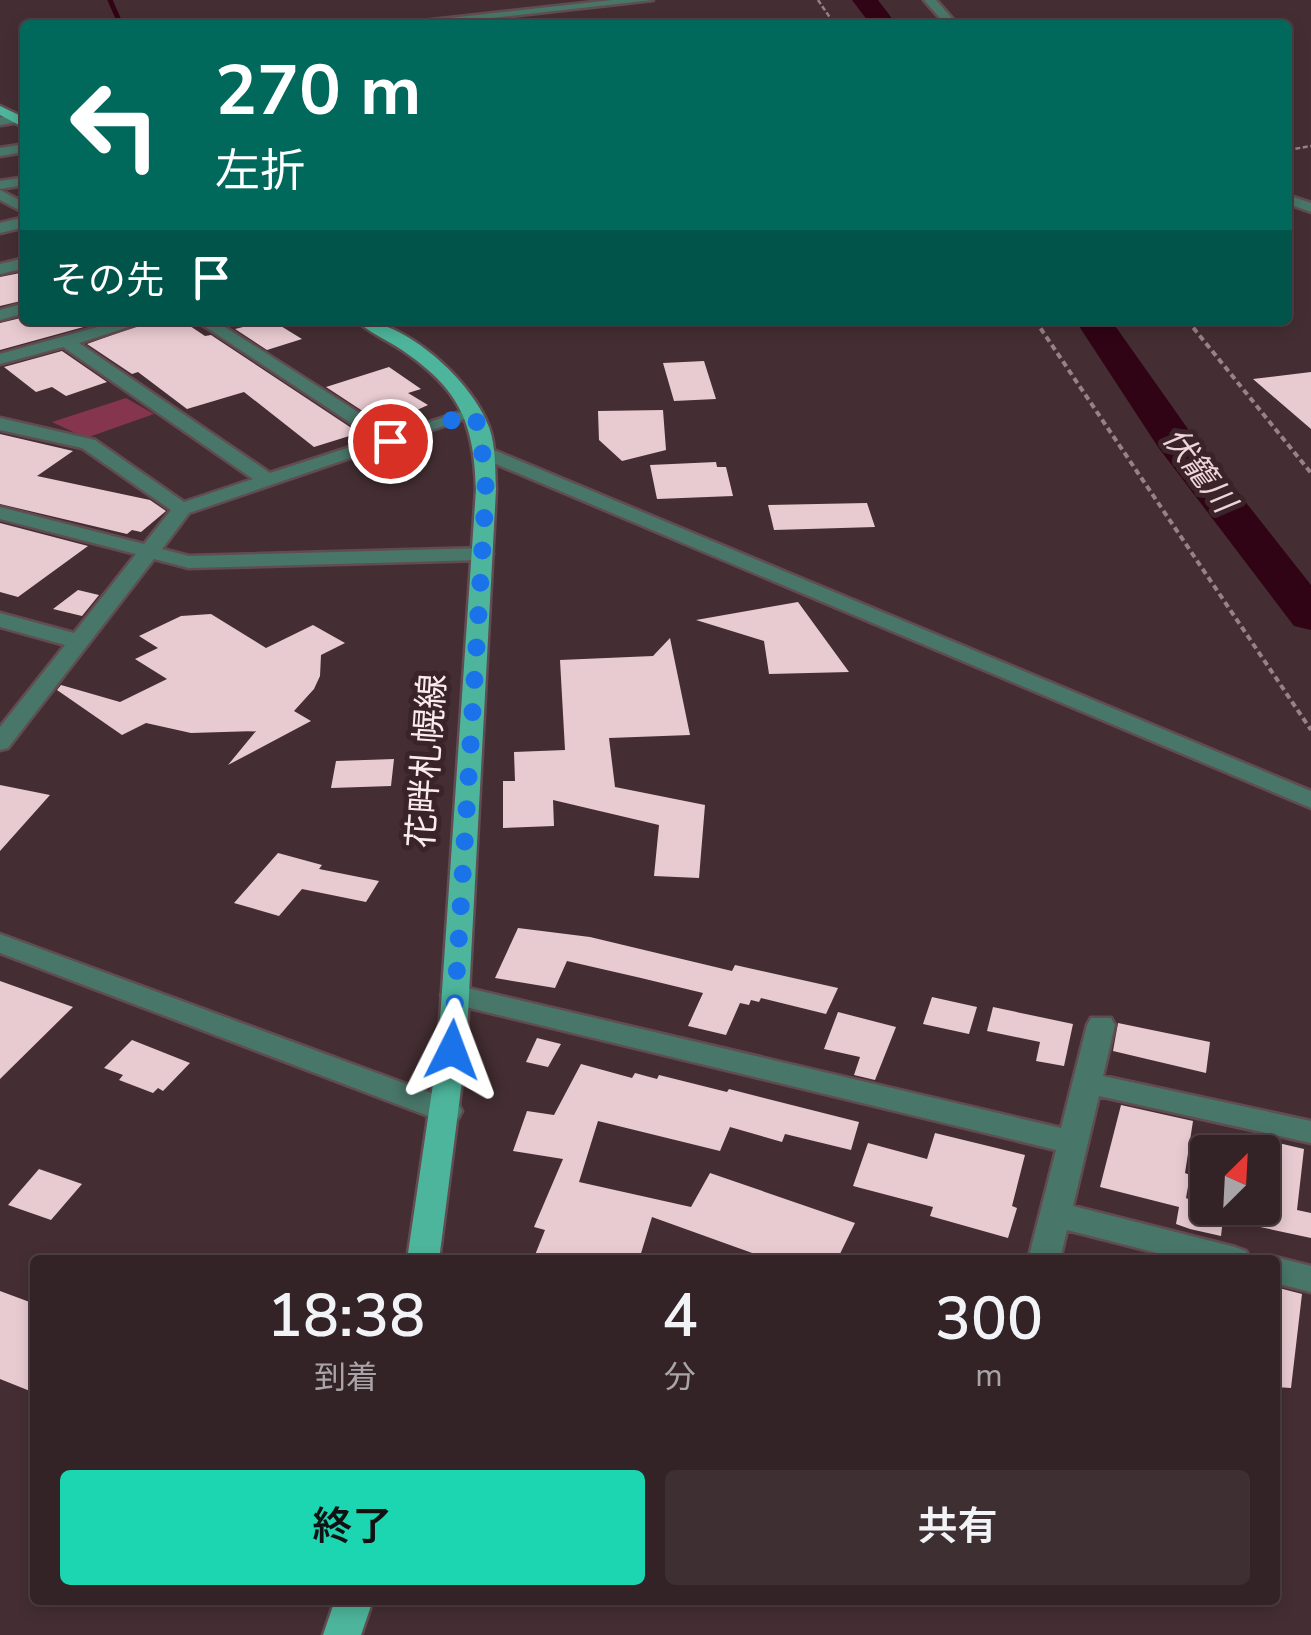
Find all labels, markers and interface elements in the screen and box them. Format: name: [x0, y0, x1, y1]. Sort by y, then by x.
text: 270 m: [215, 43, 421, 139]
icon: left: [50, 60, 180, 190]
text: 左折: [215, 141, 305, 202]
icon: arrive: [184, 250, 239, 305]
text: その先: [50, 255, 164, 306]
pin: [348, 399, 433, 484]
icon: arrive: [363, 414, 418, 469]
water label: 伏籠川: [1153, 419, 1247, 524]
street label: 花畔札幌線: [397, 672, 457, 850]
position arrow: [400, 998, 504, 1102]
north arrow: [1190, 1135, 1280, 1225]
map controls: [1190, 1135, 1280, 1225]
text: 18:38: [267, 1275, 425, 1357]
text: 4: [662, 1275, 698, 1357]
text: 300: [935, 1278, 1043, 1360]
text: m: [975, 1354, 1003, 1397]
text: 到着: [314, 1356, 378, 1399]
text: 分: [664, 1356, 696, 1399]
button: 終了: [60, 1470, 645, 1585]
button: 共有: [665, 1470, 1250, 1585]

